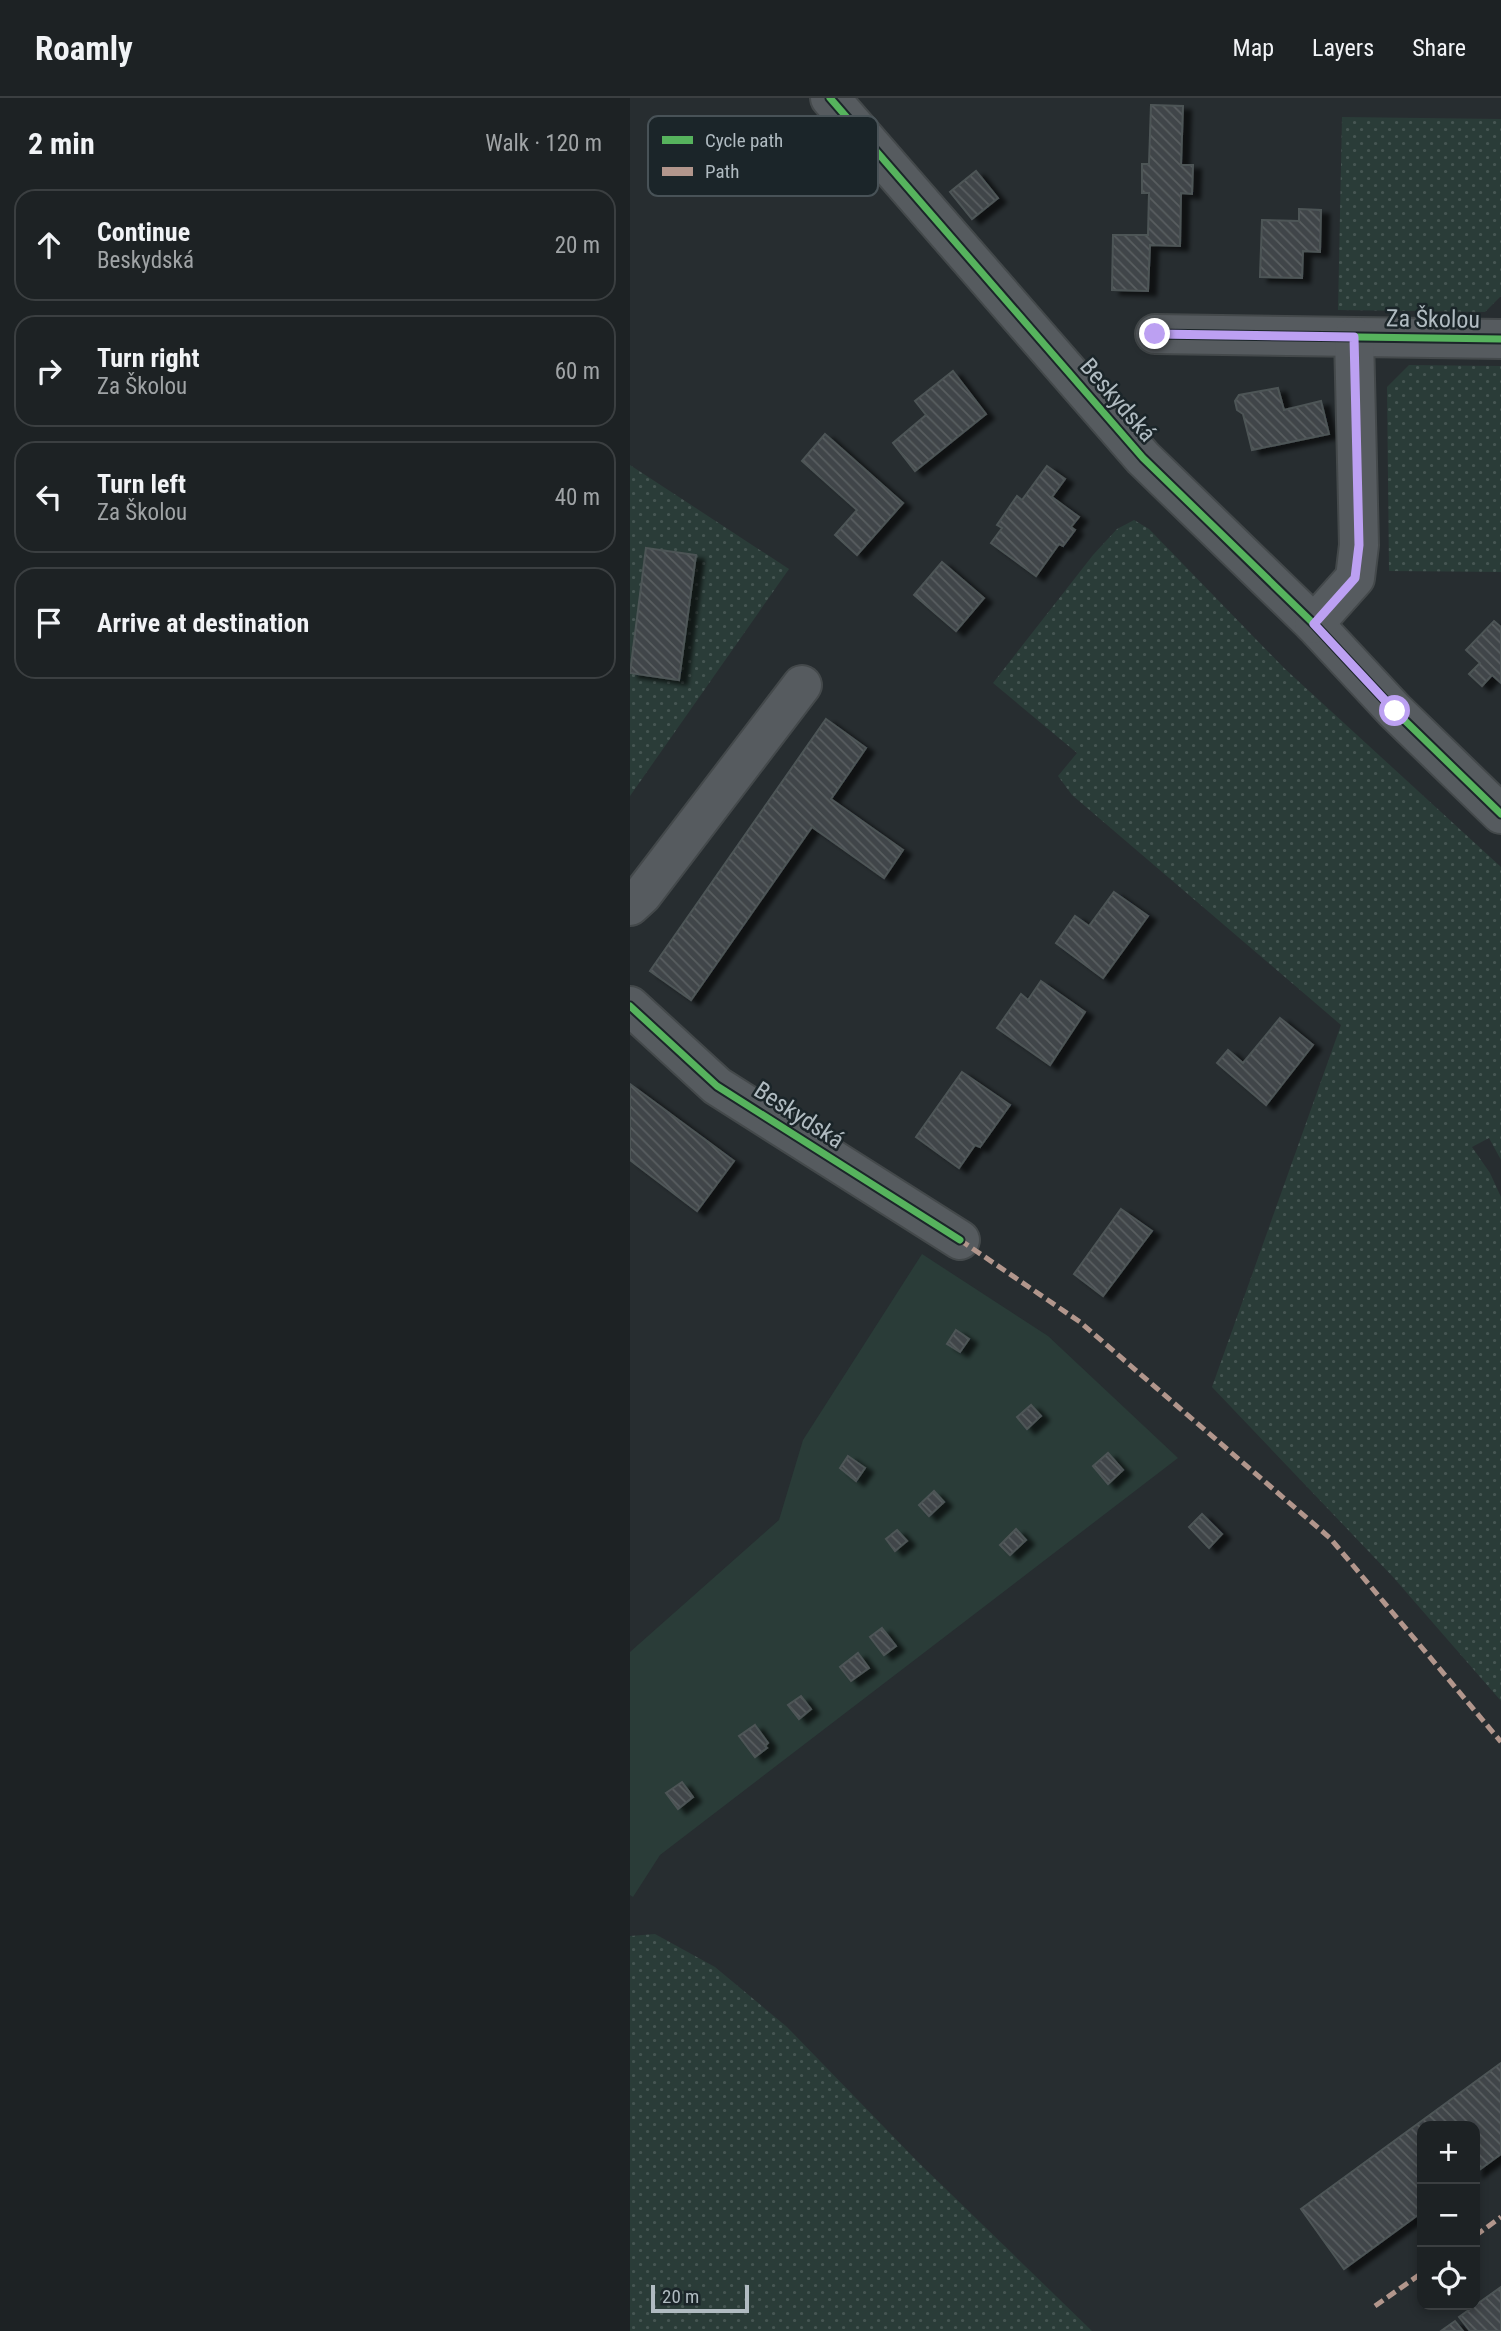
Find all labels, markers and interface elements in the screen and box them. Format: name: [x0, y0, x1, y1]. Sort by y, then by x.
text: Roamly: [35, 29, 133, 68]
text: Map: [1233, 34, 1274, 62]
text: Layers: [1312, 34, 1374, 62]
text: Share: [1412, 34, 1466, 62]
legend: [648, 116, 878, 196]
text: 2 min: [28, 126, 95, 161]
text: Cycle path: [705, 129, 783, 152]
text: Walk · 120 m: [485, 130, 602, 157]
text: Path: [705, 160, 739, 183]
text: Continue: [97, 217, 190, 247]
icon: ahead: [30, 226, 68, 264]
text: 20 m: [555, 232, 600, 259]
text: Beskydská: [97, 247, 194, 274]
street label: Za Školou: [1386, 304, 1480, 334]
route end: [1139, 318, 1170, 349]
text: Turn right: [97, 343, 199, 373]
icon: right: [30, 352, 68, 390]
street label: Beskydská: [1074, 353, 1162, 447]
text: 60 m: [555, 358, 600, 385]
text: Za Školou: [97, 373, 187, 400]
text: Turn left: [97, 469, 186, 499]
icon: left: [30, 478, 68, 516]
text: 40 m: [555, 484, 600, 511]
text: Za Školou: [97, 499, 187, 526]
icon: arrive: [30, 604, 68, 642]
text: Arrive at destination: [97, 608, 309, 638]
route start: [1379, 695, 1410, 726]
street label: Beskydská: [749, 1076, 849, 1154]
map controls: [1417, 2121, 1480, 2310]
button: +: [1417, 2121, 1480, 2184]
button: −: [1417, 2184, 1480, 2247]
button: locate: [1417, 2247, 1480, 2310]
scale bar: [651, 2282, 749, 2314]
text: 20 m: [662, 2285, 699, 2308]

